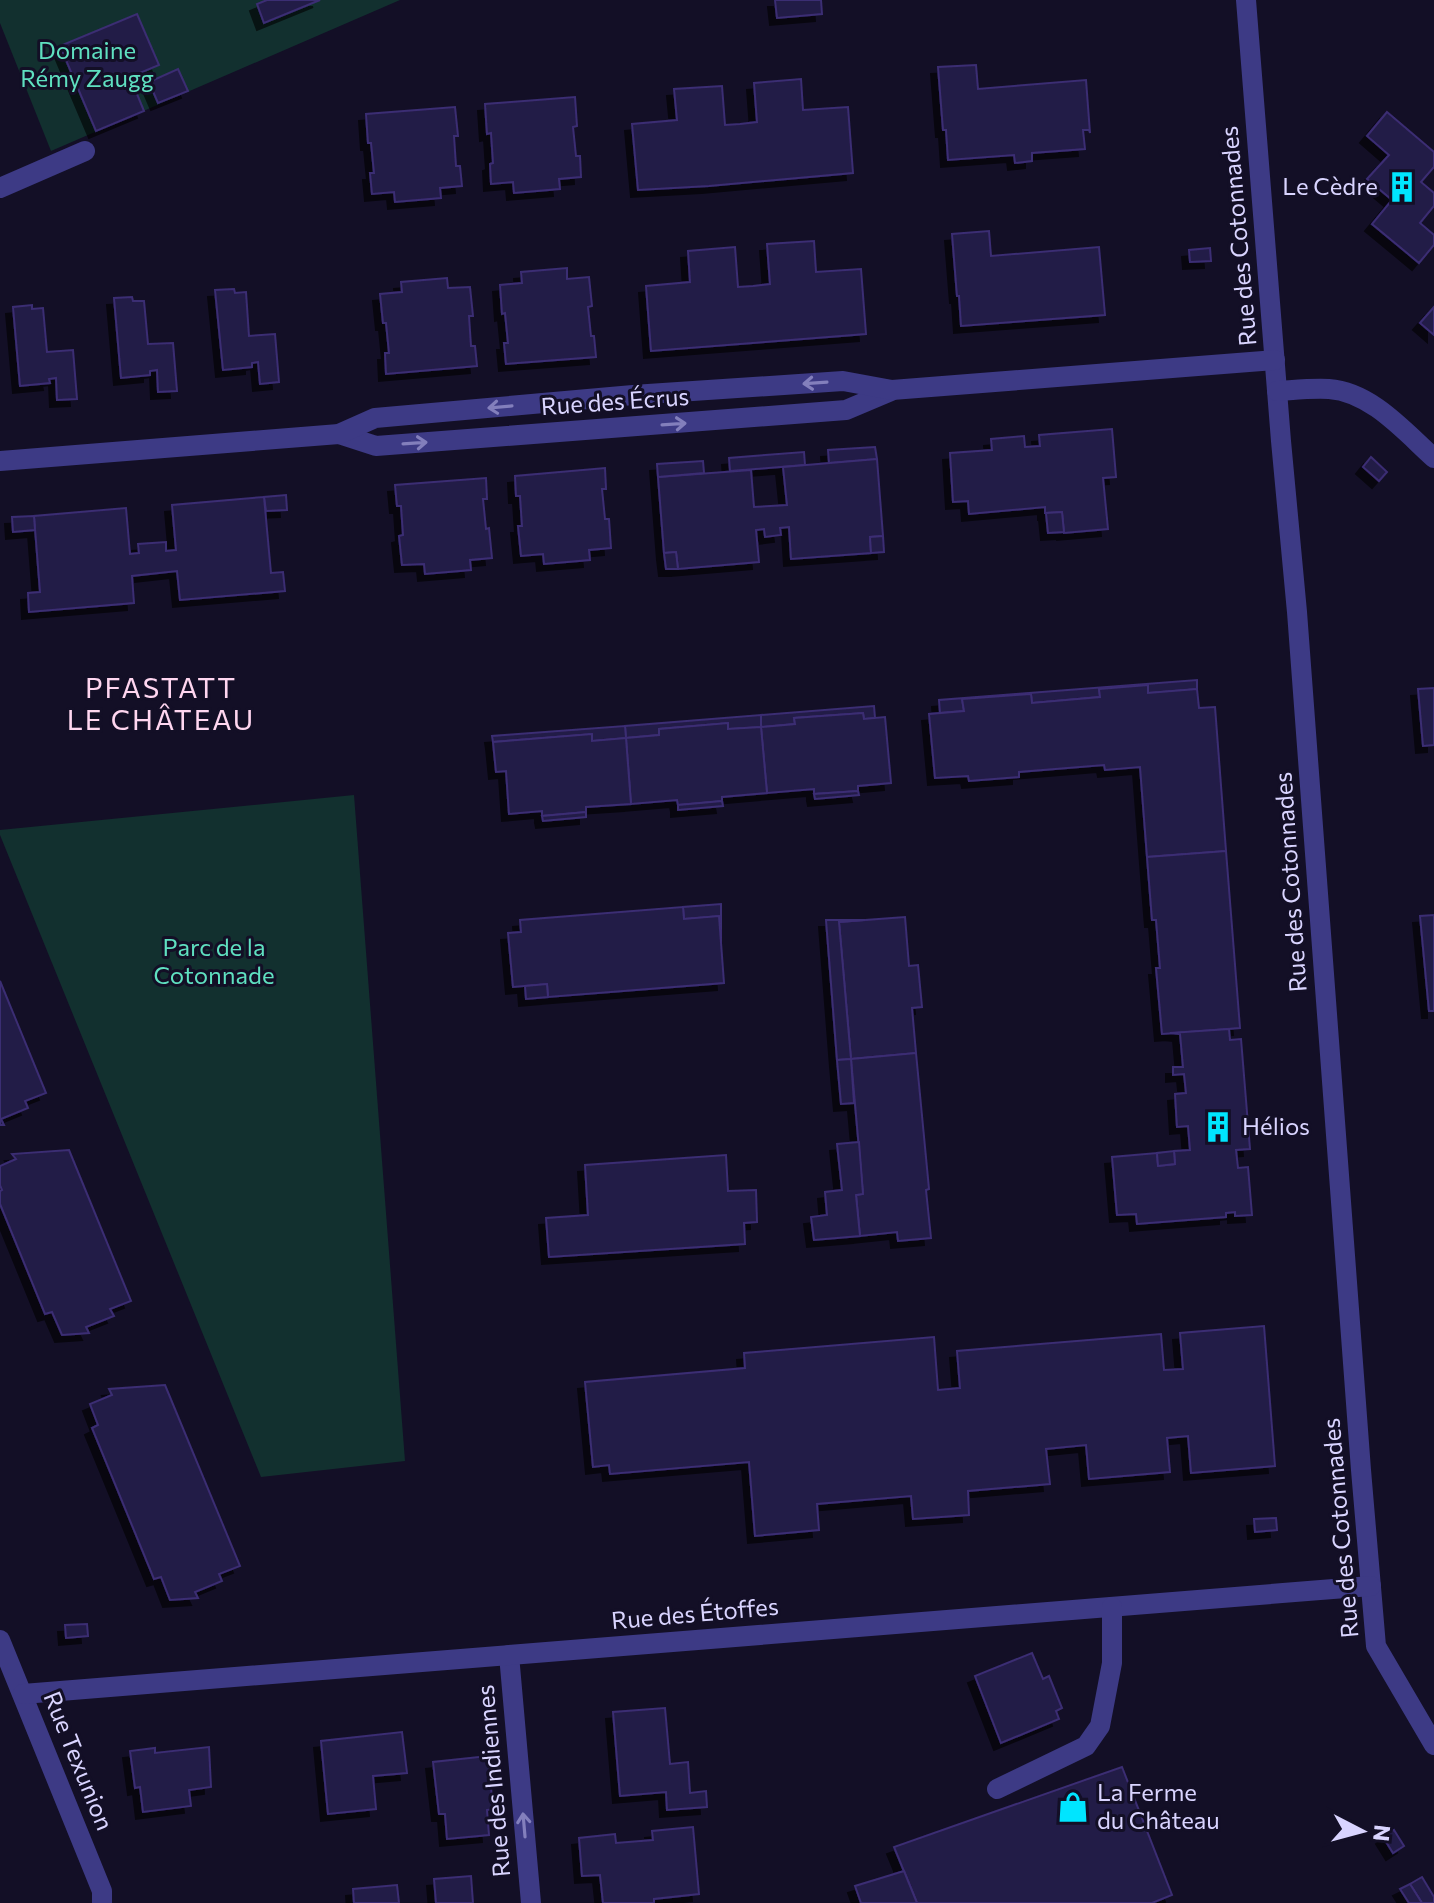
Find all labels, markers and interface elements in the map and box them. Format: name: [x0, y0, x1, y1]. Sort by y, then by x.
park label: Domaine Rémy Zaugg: [20, 35, 154, 92]
street label: Rue des Cotonnades: [1213, 125, 1262, 347]
building icon: Le Cèdre: [1385, 170, 1419, 204]
place label: Le Cèdre: [1282, 171, 1378, 200]
one-way arrow: [802, 376, 829, 391]
street label: Rue des Écrus: [540, 381, 690, 420]
one-way arrow: [487, 400, 514, 415]
one-way arrow: [660, 416, 687, 431]
one-way arrow: [401, 435, 428, 450]
district label: PFASTATT LE CHÂTEAU: [67, 670, 255, 736]
street label: Rue des Cotonnades: [1267, 771, 1312, 993]
park label: Parc de la Cotonnade: [153, 932, 275, 989]
building icon: Hélios: [1201, 1110, 1235, 1144]
place label: Hélios: [1242, 1111, 1310, 1140]
street label: Rue des Cotonnades: [1315, 1417, 1364, 1639]
street label: Rue des Étoffes: [610, 1591, 780, 1634]
street label: Rue des Indiennes: [470, 1684, 515, 1878]
street label: Rue Texunion: [38, 1687, 120, 1834]
place label: La Ferme du Château: [1097, 1777, 1220, 1834]
shop icon: La Ferme du Château: [1056, 1790, 1090, 1824]
north arrow: [1322, 1791, 1402, 1871]
one-way arrow: [517, 1812, 532, 1839]
text: N: [1368, 1824, 1397, 1843]

